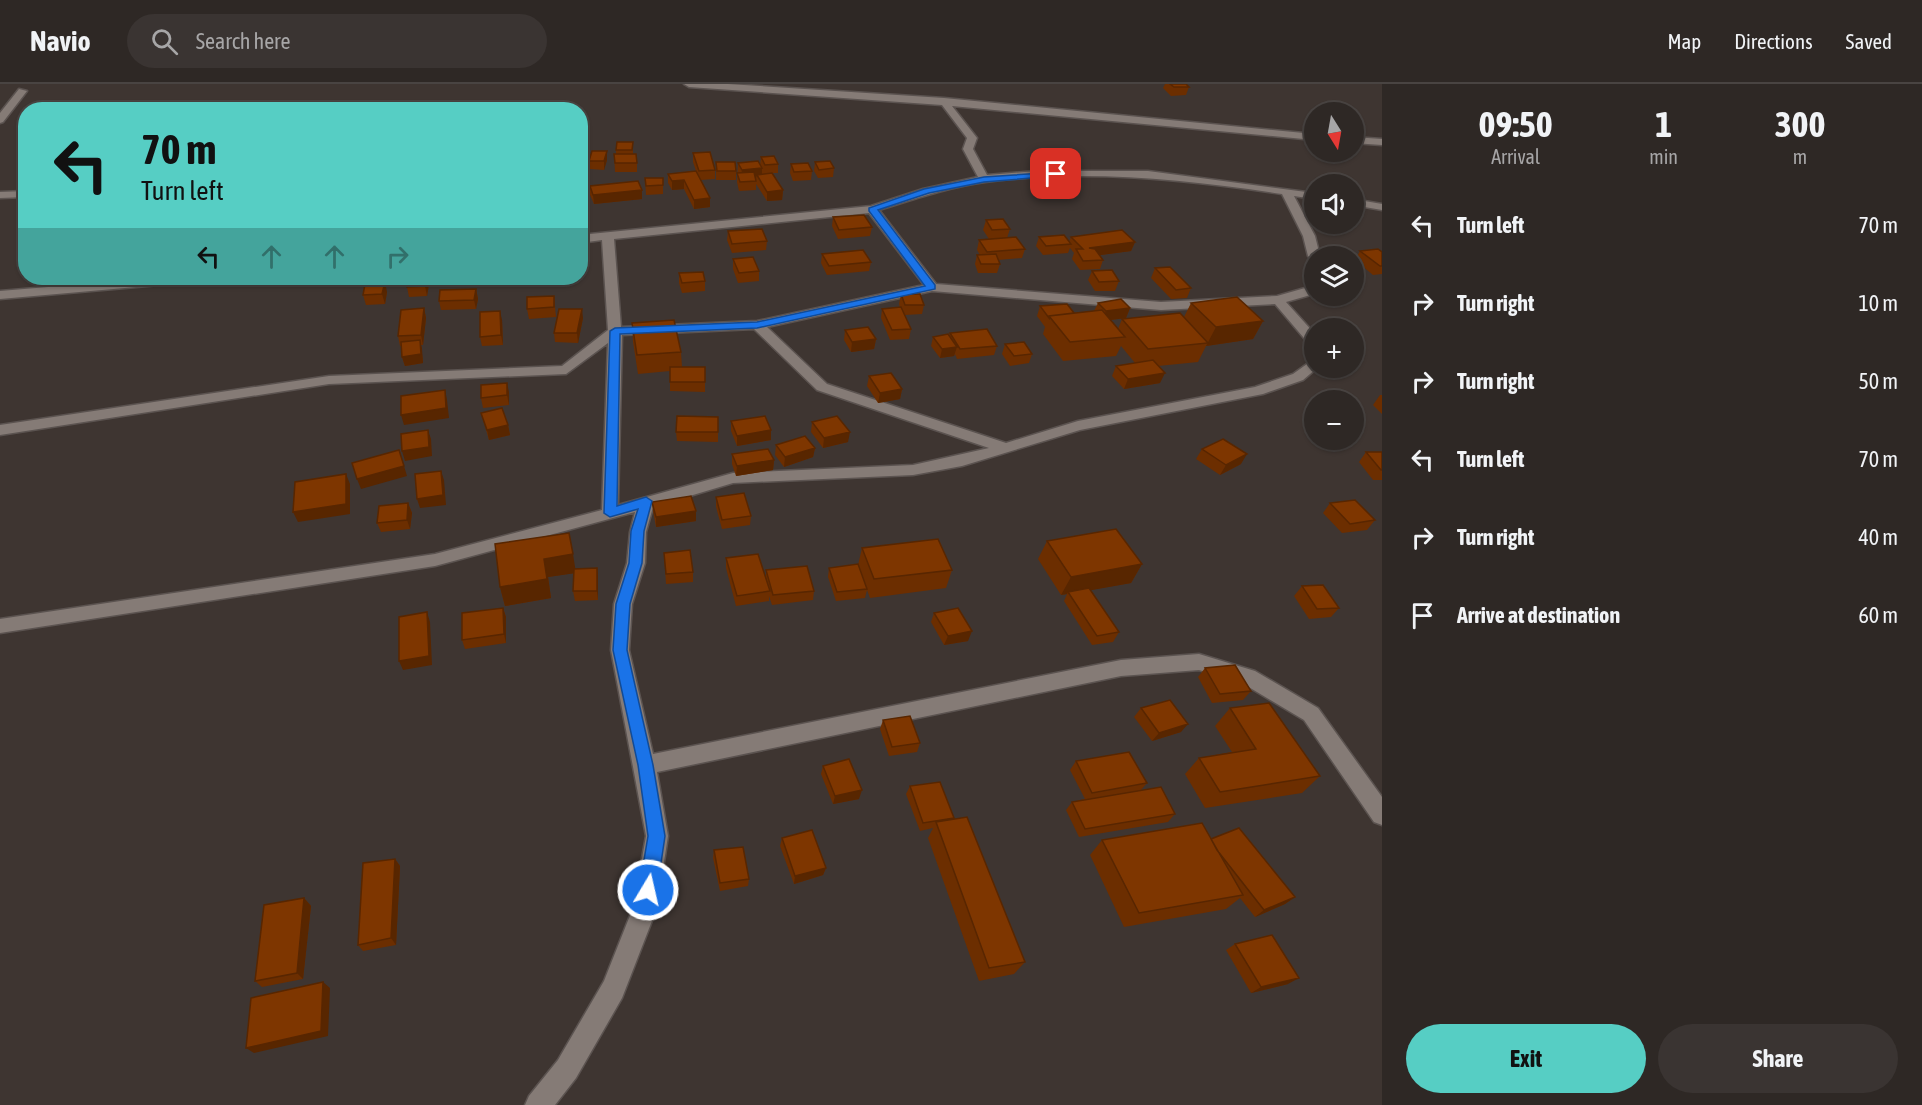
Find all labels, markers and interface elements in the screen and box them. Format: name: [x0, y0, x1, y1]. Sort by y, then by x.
search box: [127, 14, 547, 68]
text: Navio: [30, 25, 91, 57]
icon: search: [148, 25, 181, 58]
text: Search here: [196, 28, 291, 54]
text: Map: [1667, 29, 1701, 53]
text: Directions: [1734, 29, 1813, 53]
text: Saved: [1846, 29, 1892, 53]
north arrow: [1304, 102, 1364, 162]
map controls: [1304, 102, 1364, 450]
text: 09:50: [1479, 103, 1553, 145]
text: 1: [1655, 103, 1672, 145]
text: 300: [1775, 103, 1825, 145]
text: 70 m: [141, 125, 216, 173]
icon: left: [42, 126, 120, 204]
text: Arrival: [1491, 145, 1540, 168]
text: min: [1649, 145, 1678, 168]
text: m: [1793, 145, 1807, 168]
pin: [1030, 148, 1081, 199]
icon: arrive: [1039, 157, 1072, 190]
button: sound: [1304, 174, 1364, 234]
text: Turn left: [141, 175, 224, 206]
icon: left: [1406, 209, 1439, 242]
text: Turn left: [1457, 212, 1524, 238]
text: 70 m: [1858, 212, 1898, 238]
icon: left: [192, 240, 225, 273]
icon: ahead: [255, 240, 288, 273]
icon: ahead: [318, 240, 351, 273]
icon: right: [381, 240, 414, 273]
button: layers: [1304, 246, 1364, 306]
icon: right: [1406, 287, 1439, 320]
text: Turn right: [1457, 290, 1534, 316]
text: 10 m: [1858, 290, 1898, 316]
button: +: [1304, 318, 1364, 378]
icon: right: [1406, 365, 1439, 398]
text: Turn right: [1457, 368, 1534, 394]
text: 50 m: [1858, 368, 1898, 394]
button: −: [1304, 390, 1364, 450]
icon: left: [1406, 443, 1439, 476]
text: Turn left: [1457, 446, 1524, 472]
text: 70 m: [1858, 446, 1898, 472]
icon: right: [1406, 521, 1439, 554]
text: Turn right: [1457, 524, 1534, 550]
text: 40 m: [1858, 524, 1898, 550]
icon: arrive: [1406, 599, 1439, 632]
text: Arrive at destination: [1457, 602, 1620, 628]
text: 60 m: [1858, 602, 1898, 628]
position arrow: [616, 858, 680, 922]
button: Exit: [1406, 1024, 1646, 1093]
button: Share: [1658, 1024, 1898, 1093]

